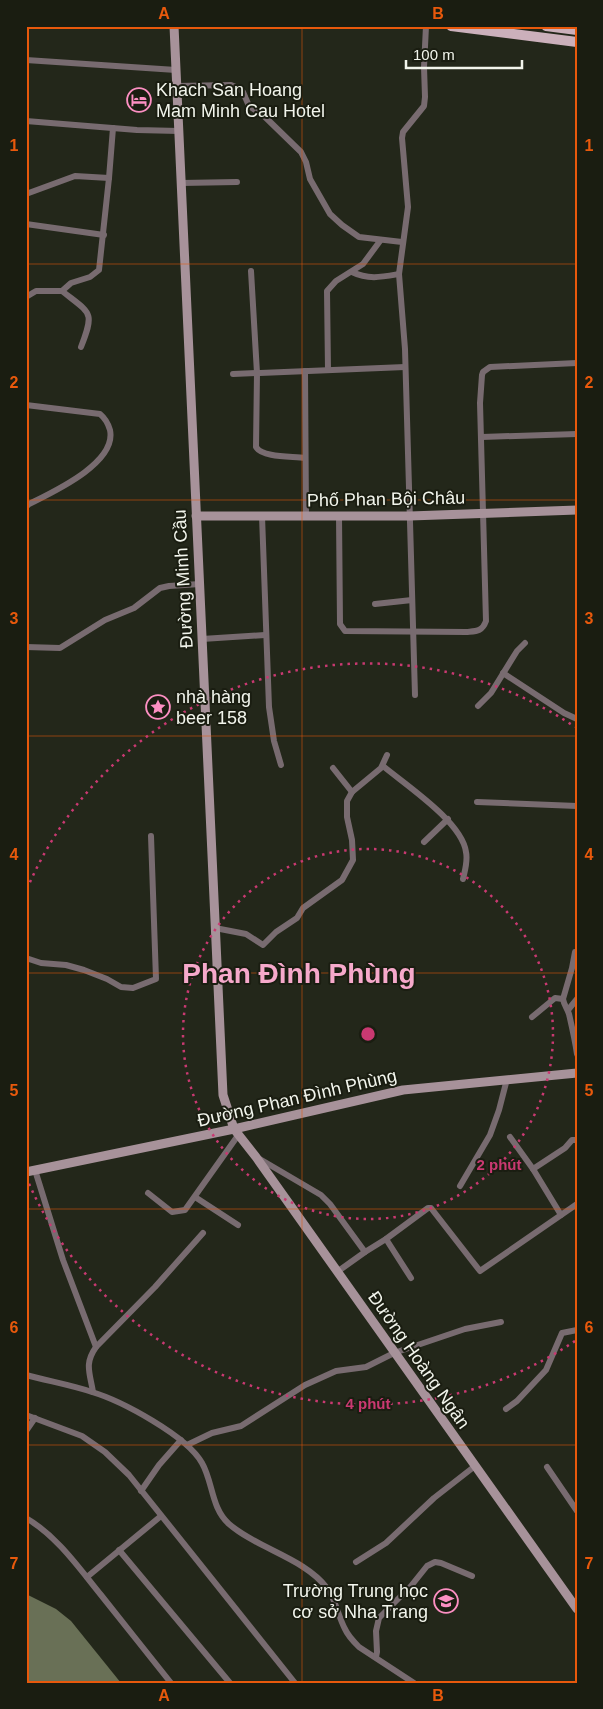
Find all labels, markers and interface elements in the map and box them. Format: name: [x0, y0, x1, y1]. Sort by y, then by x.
text: A: [158, 5, 170, 22]
text: B: [432, 5, 444, 22]
scale bar: [406, 38, 522, 70]
text: 100 m: [413, 46, 455, 63]
place label: Khach San Hoang Mam Minh Cau Hotel: [156, 80, 325, 121]
hotel icon: Khach San Hoang Mam Minh Cau Hotel: [126, 87, 152, 113]
text: 1: [10, 137, 19, 154]
text: 1: [585, 137, 594, 154]
text: 2: [10, 374, 19, 391]
text: 2: [585, 374, 594, 391]
street label: Phố Phan Bội Châu: [307, 488, 465, 510]
street label: Đường Minh Cầu: [169, 509, 197, 649]
text: 3: [10, 610, 19, 627]
text: 3: [585, 610, 594, 627]
place label: nhà hàng beer 158: [176, 687, 251, 728]
place icon: nhà hàng beer 158: [145, 694, 171, 720]
text: 4: [10, 846, 19, 863]
text: 4: [585, 846, 594, 863]
district label: Phan Đình Phùng: [182, 958, 416, 989]
centre of rings: [359, 1025, 377, 1043]
street label: Đường Phan Đình Phùng: [195, 1065, 399, 1131]
text: 5: [10, 1082, 19, 1099]
text: 5: [585, 1082, 594, 1099]
text: 2 phút: [477, 1156, 522, 1173]
street label: Đường Hoàng Ngân: [364, 1288, 474, 1432]
text: 6: [10, 1319, 19, 1336]
text: 6: [585, 1319, 594, 1336]
text: 4 phút: [346, 1395, 391, 1412]
text: 7: [10, 1555, 19, 1572]
text: 7: [585, 1555, 594, 1572]
place label: Trường Trung học cơ sở Nha Trang: [283, 1581, 428, 1622]
school or university icon: Trường Trung học cơ sở Nha Trang: [433, 1588, 459, 1614]
text: A: [158, 1687, 170, 1704]
text: B: [432, 1687, 444, 1704]

